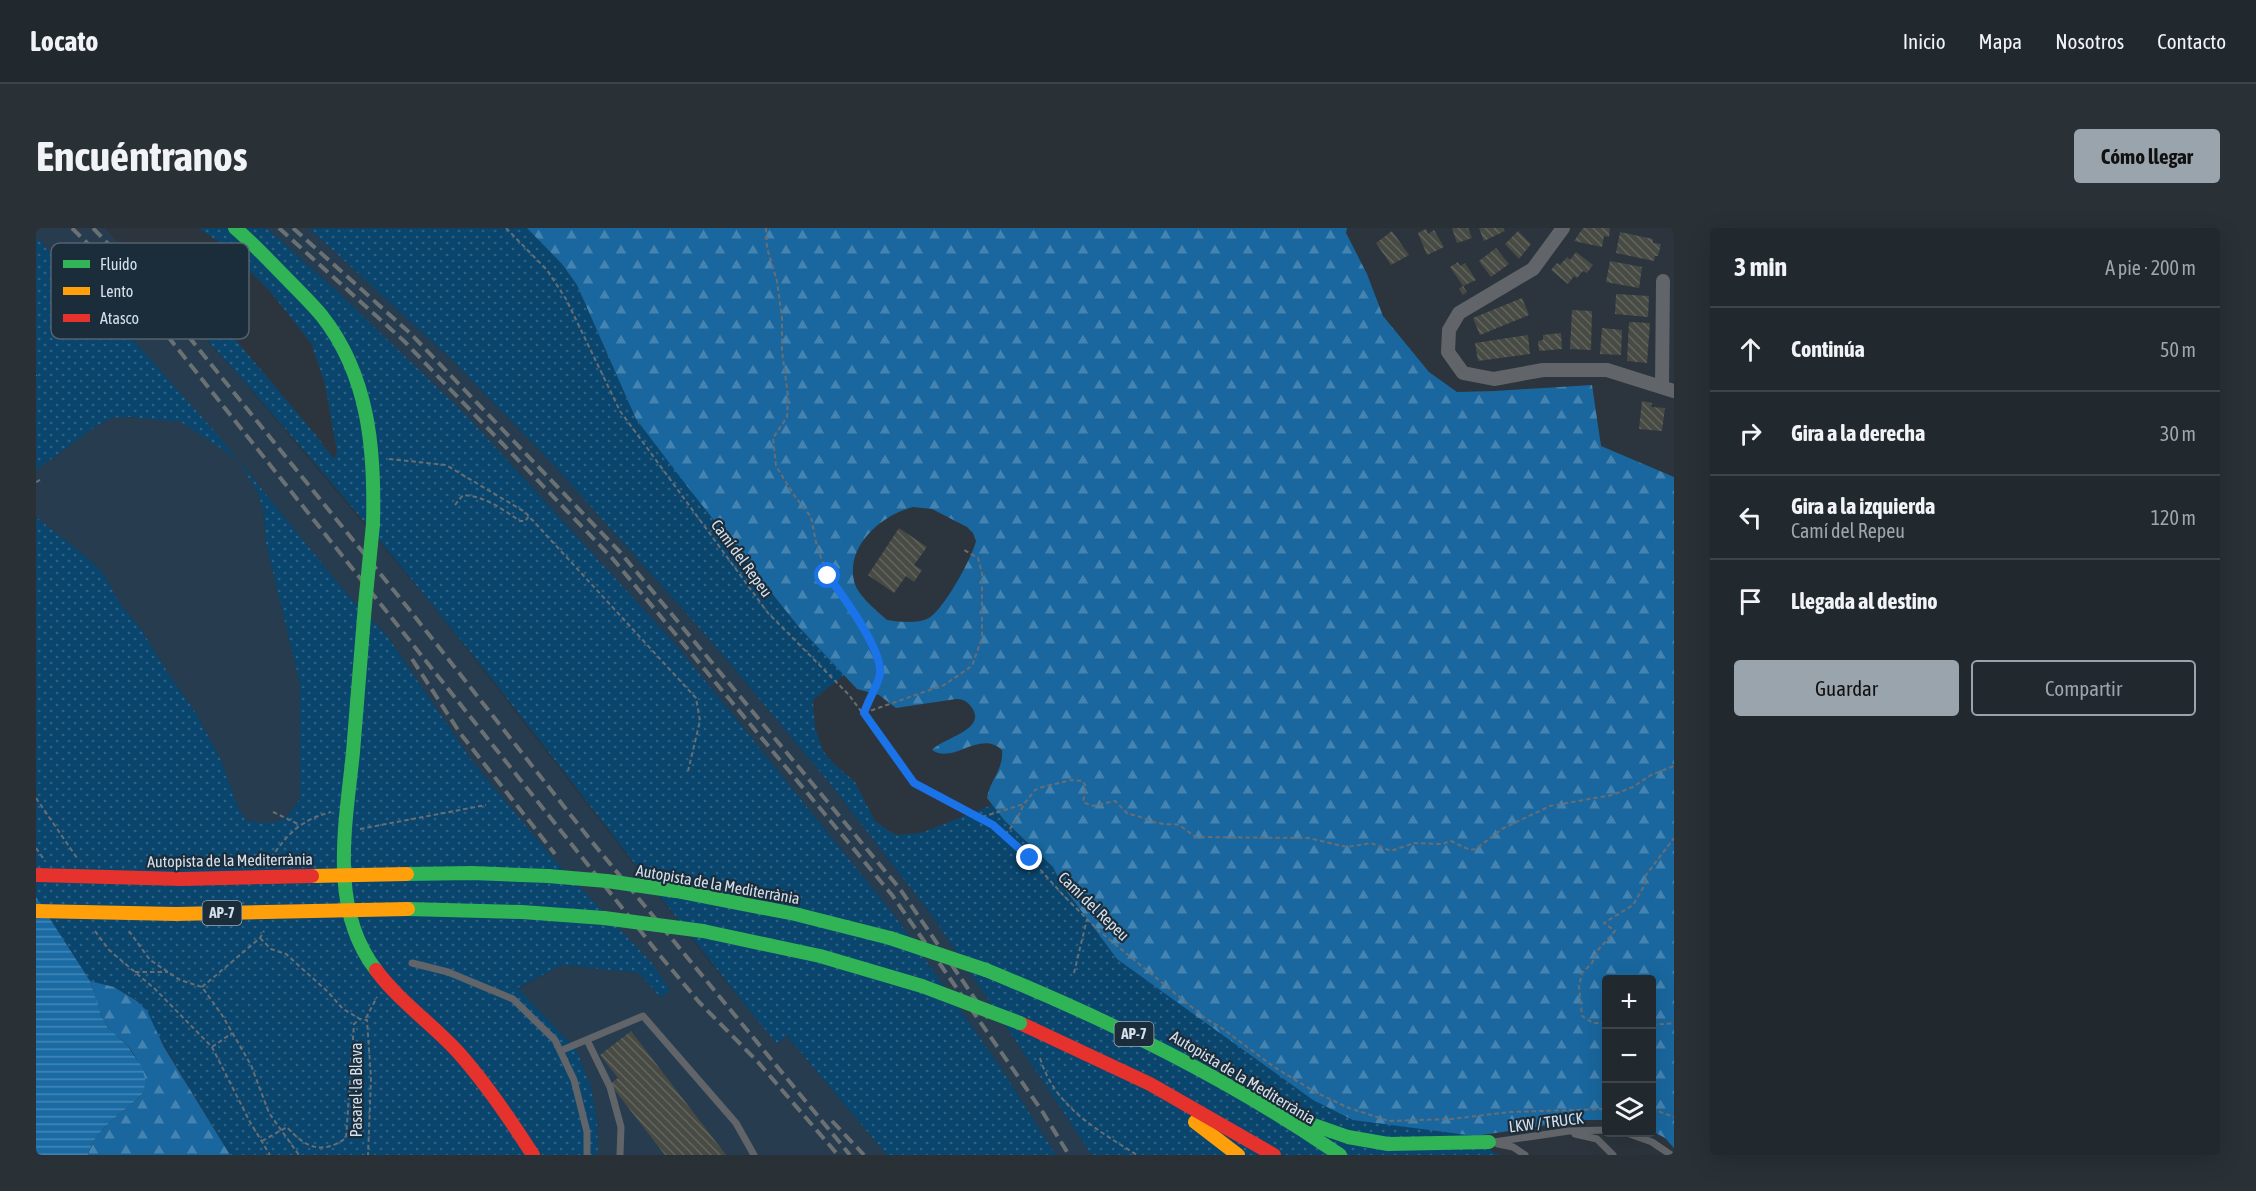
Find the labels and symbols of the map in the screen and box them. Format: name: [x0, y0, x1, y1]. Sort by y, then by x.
legend: [51, 243, 249, 339]
text: Fluido: [100, 255, 137, 273]
text: Lento: [100, 282, 133, 300]
text: Atasco: [100, 309, 139, 327]
street label: Camí del Repeu: [707, 516, 776, 601]
route start: [814, 562, 840, 588]
route end: [1016, 844, 1042, 870]
street label: Autopista de la Mediterrània: [147, 850, 313, 871]
street label: Autopista de la Mediterrània: [635, 861, 801, 908]
street label: Camí del Repeu: [1054, 868, 1133, 945]
road number: AP-7: [202, 901, 242, 925]
road number: AP-7: [1114, 1022, 1154, 1046]
street label: Autopista de la Mediterrània: [1167, 1027, 1319, 1128]
street label: Pasarel·la Blava: [347, 1043, 365, 1137]
street label: LKW / TRUCK: [1508, 1108, 1584, 1135]

